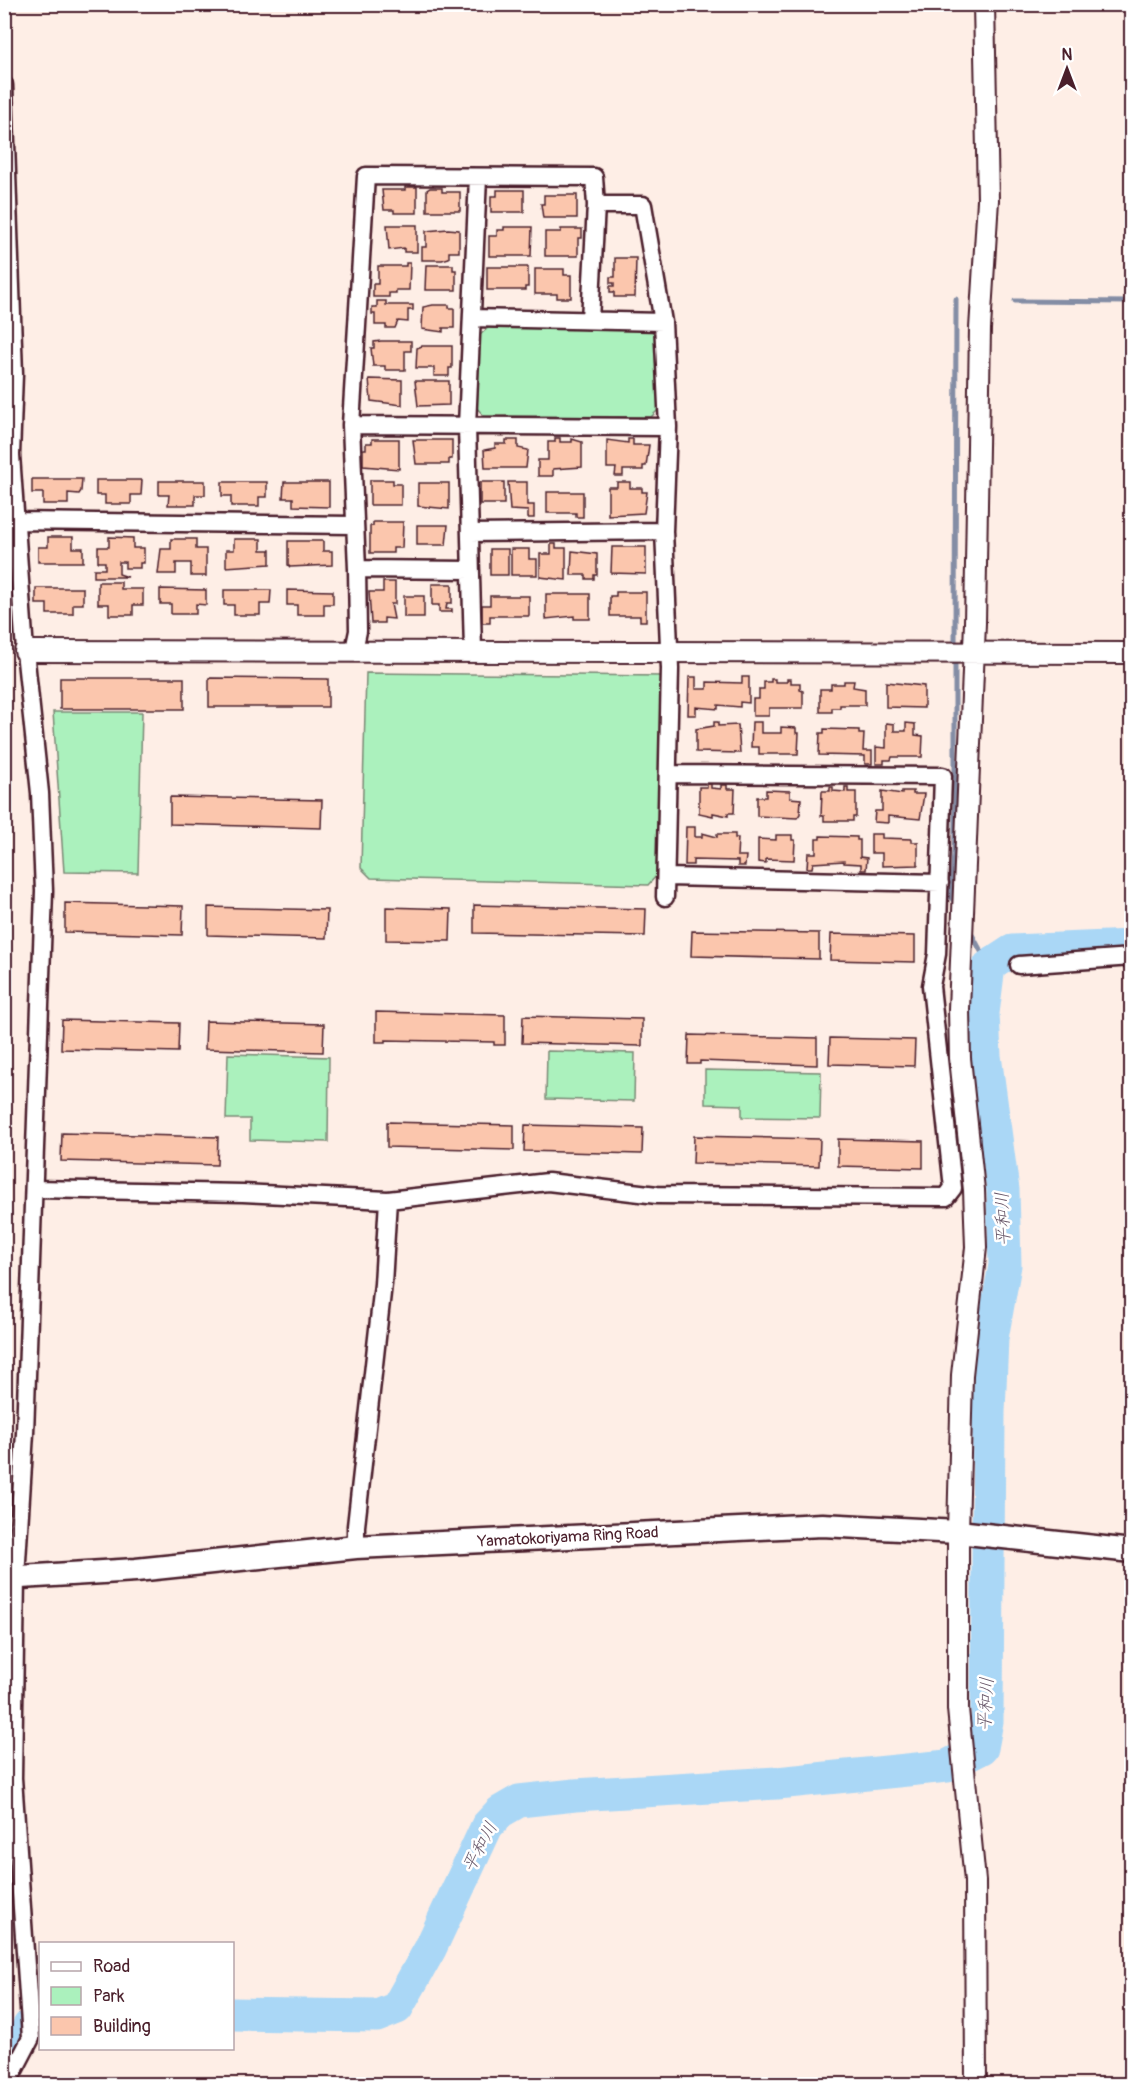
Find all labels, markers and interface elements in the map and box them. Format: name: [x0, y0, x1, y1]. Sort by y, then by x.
north arrow: [1037, 39, 1097, 99]
text: N: [1062, 45, 1073, 65]
water label: 平和川: [991, 1192, 1015, 1246]
street label: Yamatokoriyama Ring Road: [476, 1522, 659, 1552]
water label: 平和川: [973, 1676, 999, 1732]
water label: 平和川: [457, 1818, 503, 1876]
legend: [39, 1942, 234, 2050]
text: Road: [93, 1955, 130, 1978]
text: Park: [93, 1985, 125, 2008]
text: Building: [93, 2015, 151, 2038]

